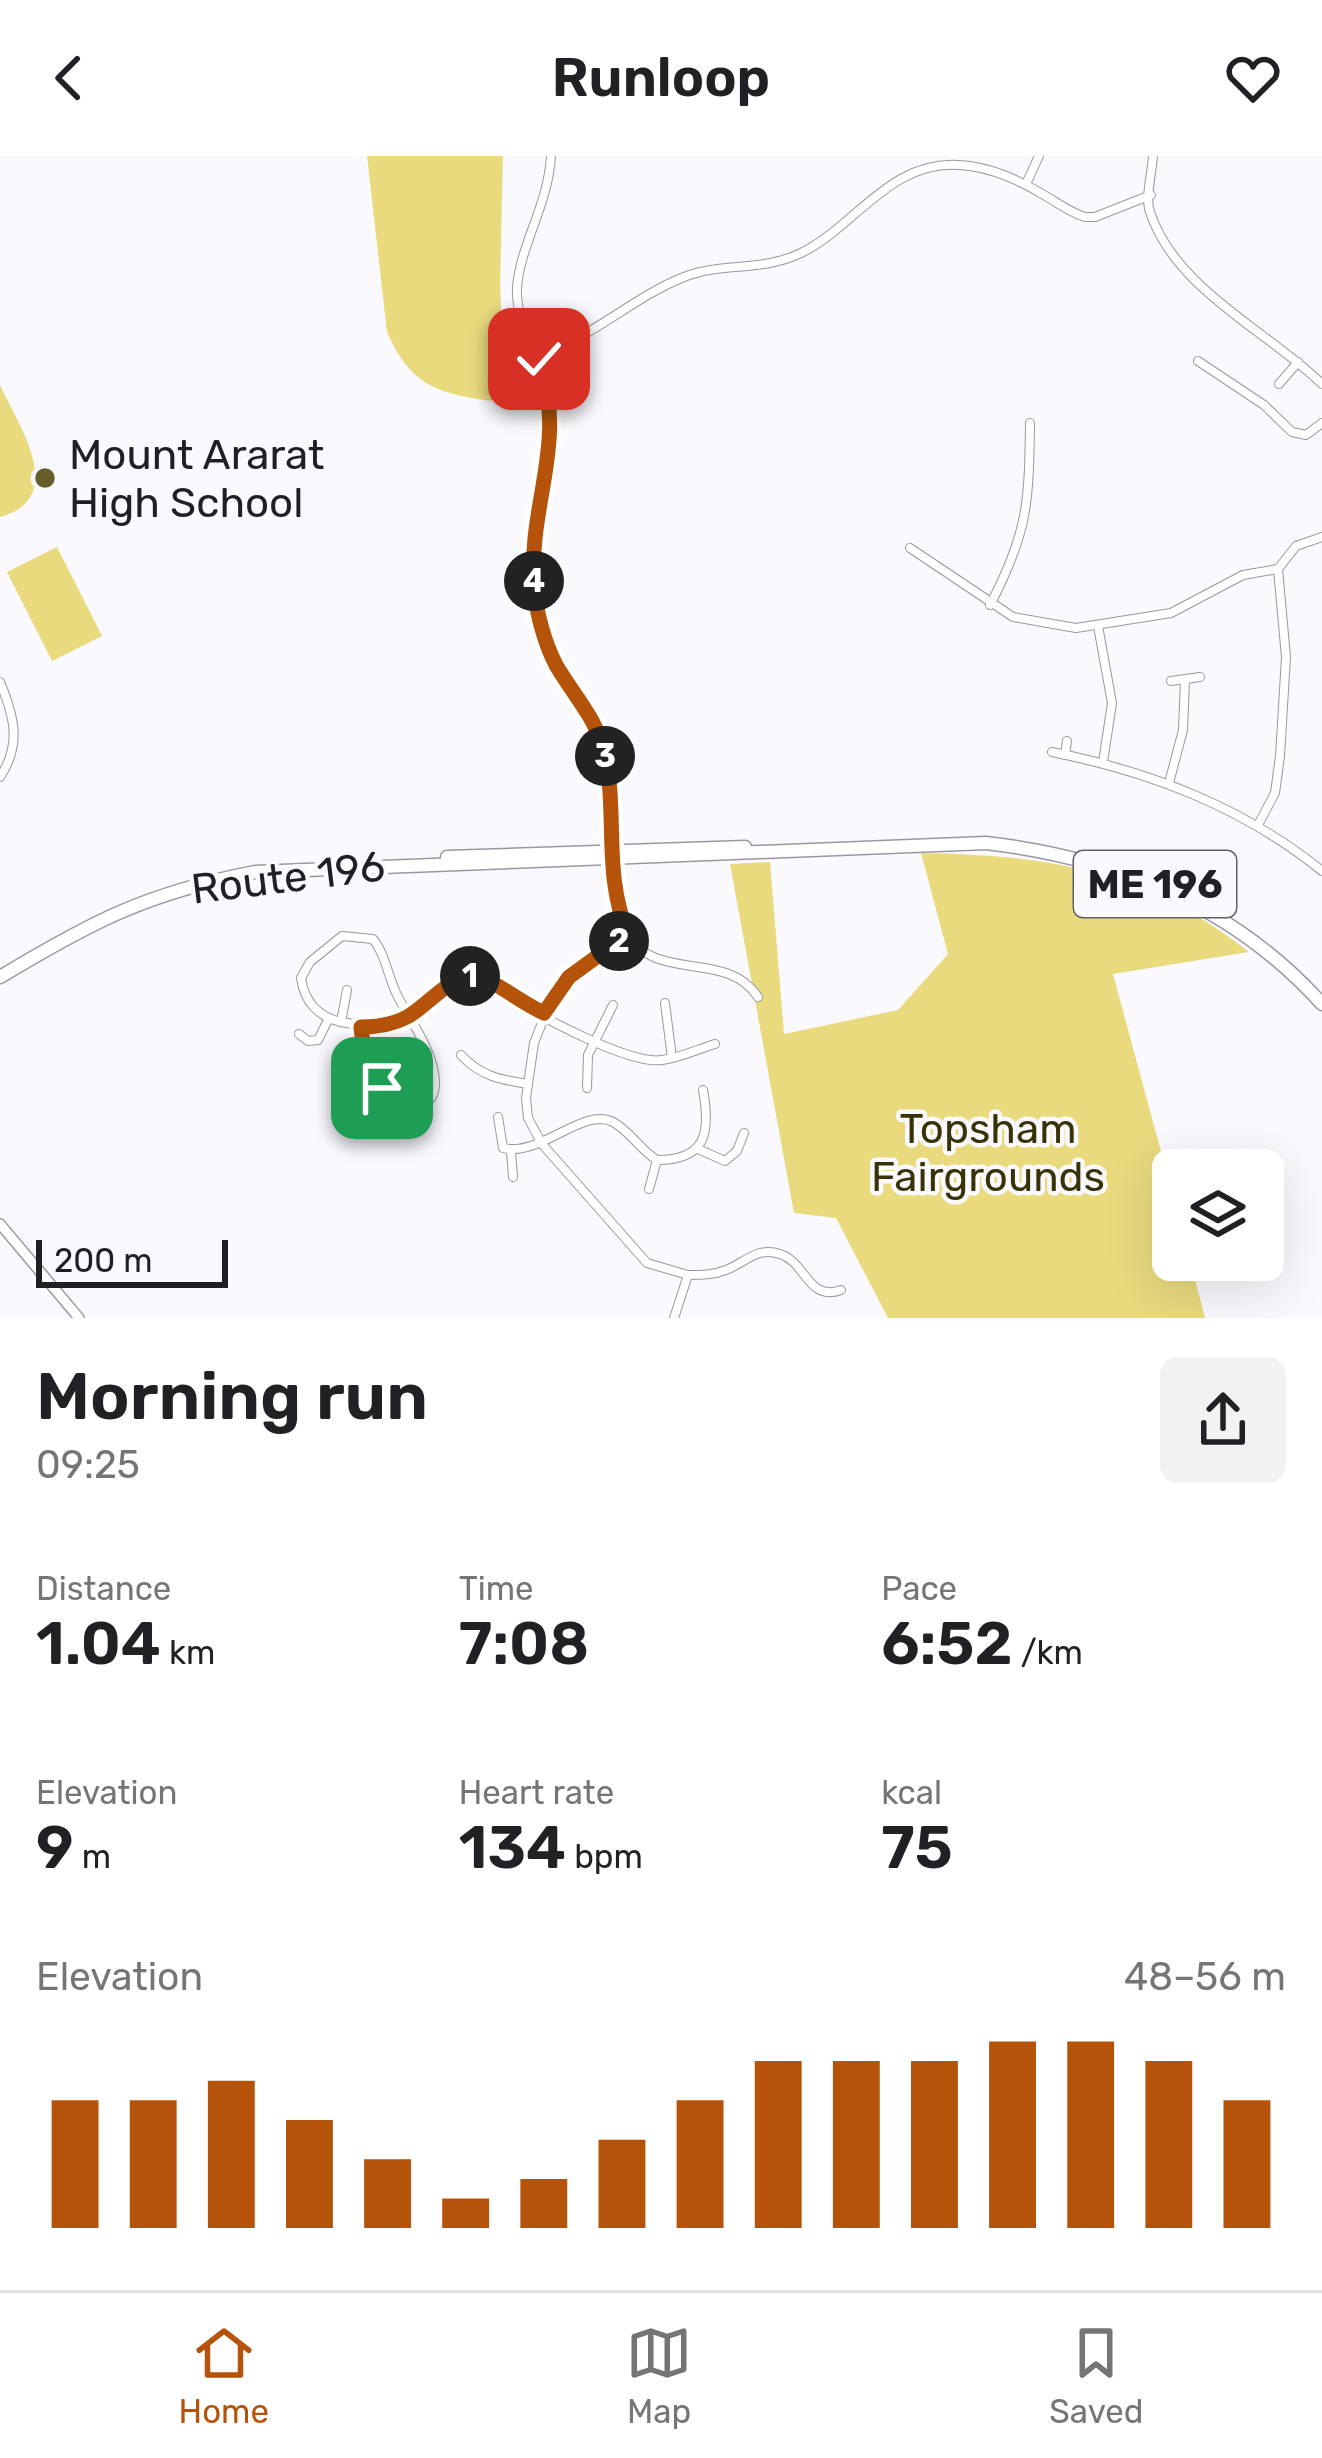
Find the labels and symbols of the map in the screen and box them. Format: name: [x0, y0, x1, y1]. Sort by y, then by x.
pin: [488, 308, 590, 410]
place label: Mount Ararat High School: [69, 430, 324, 528]
marker: Mount Ararat High School: [32, 465, 58, 491]
pin: 4: [504, 551, 564, 611]
pin: 3: [575, 726, 635, 786]
street label: Route 196: [188, 841, 388, 915]
road number: ME 196: [1074, 851, 1236, 917]
pin: 2: [589, 911, 649, 971]
pin: 1: [440, 946, 500, 1006]
pin: [331, 1037, 433, 1139]
park label: Topsham Fairgrounds: [871, 1104, 1105, 1202]
scale bar: [36, 1234, 228, 1287]

